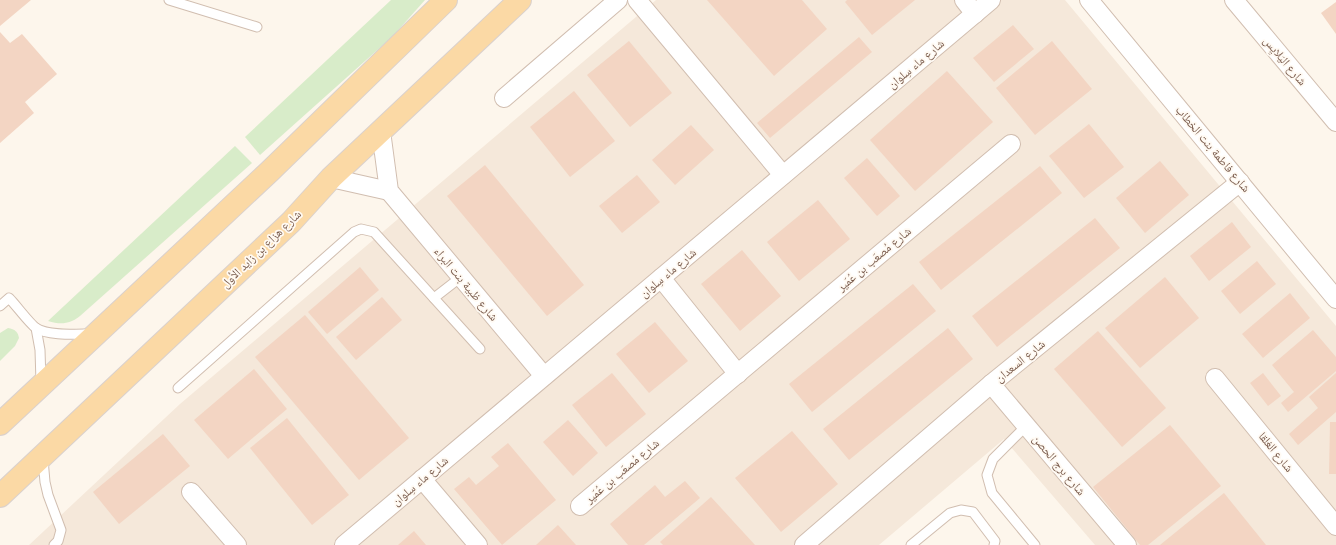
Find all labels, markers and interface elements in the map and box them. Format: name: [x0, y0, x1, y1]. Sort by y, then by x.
street label: شارع اليَلايِس: [1260, 34, 1310, 89]
street label: شارع ماء سِلوان: [885, 36, 948, 92]
street label: شارع فاطمة بنت الخطاب: [1172, 103, 1253, 196]
street label: شارع هزاع بن زايد الأول: [218, 207, 305, 292]
street label: شارع مُصعَب بن عُمَير: [833, 224, 915, 295]
street label: شارع ظبية بنت البراء: [430, 244, 501, 324]
street label: شارع ماء سِلوان: [637, 245, 700, 301]
street label: شارع السعدان: [992, 337, 1048, 386]
street label: شارع الغلقا: [1255, 429, 1296, 475]
street label: شارع برج الحصن: [1029, 432, 1088, 499]
street label: شارع مُصعَب بن عُمَير: [581, 436, 663, 507]
street label: شارع ماء سِلوان: [389, 453, 452, 509]

